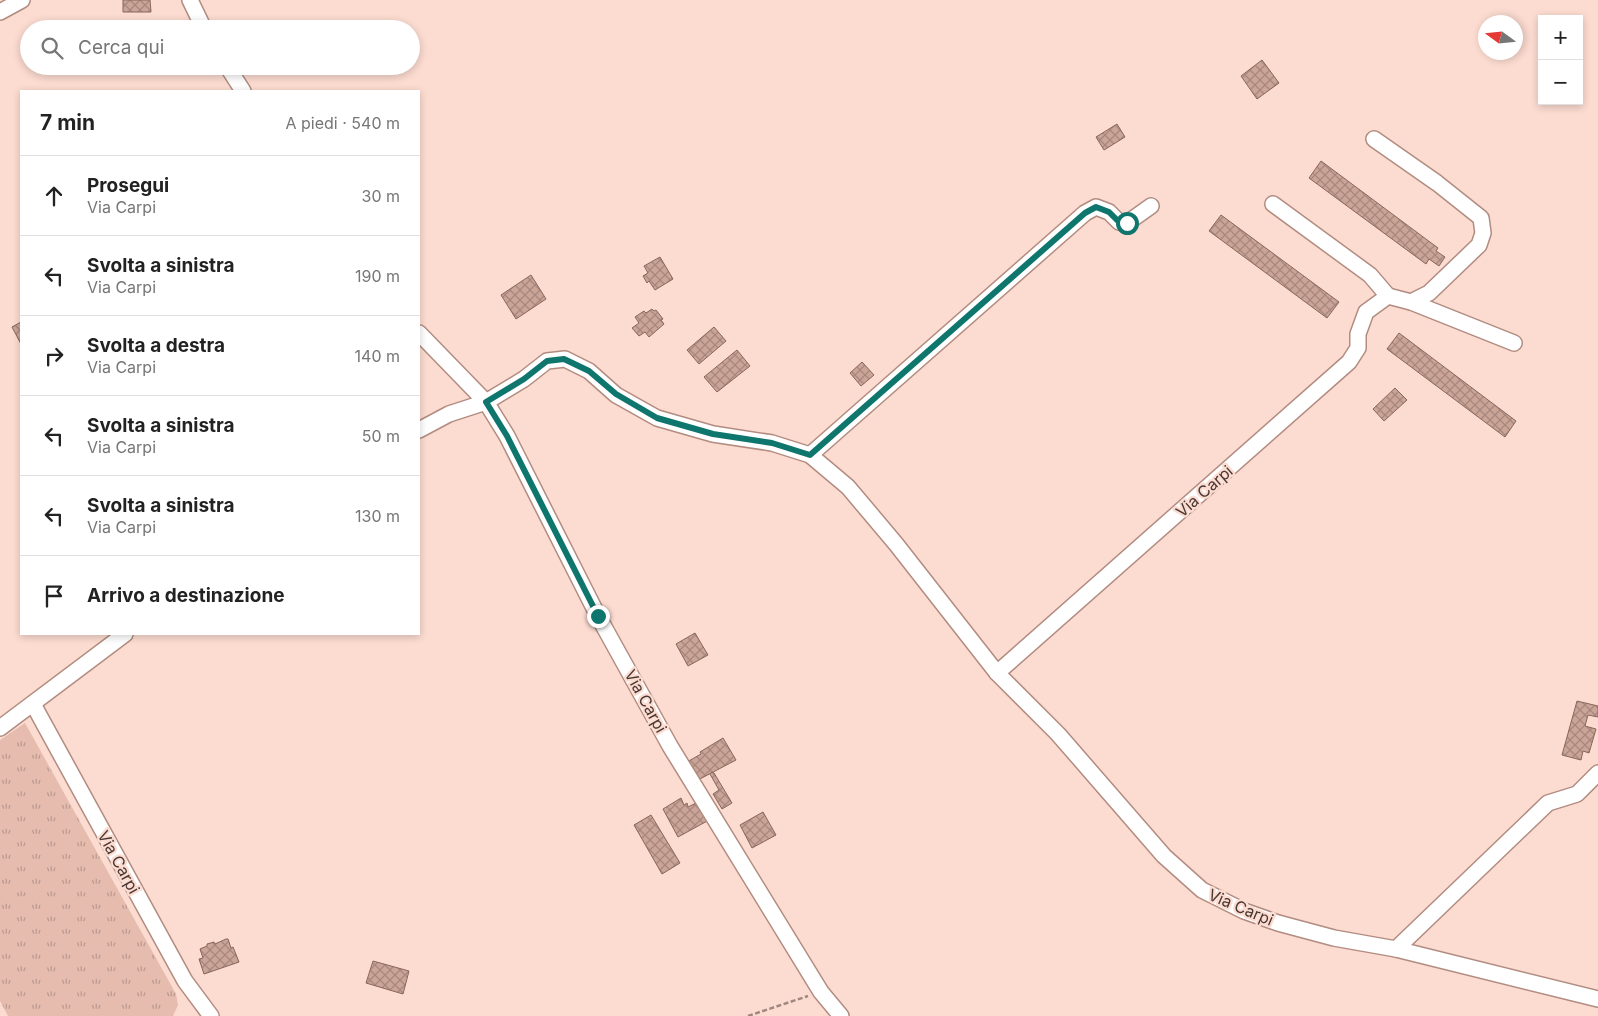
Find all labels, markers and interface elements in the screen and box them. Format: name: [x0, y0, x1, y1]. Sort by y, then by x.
north arrow: [1478, 15, 1523, 60]
map controls: [1538, 15, 1583, 105]
button: +: [1538, 15, 1583, 60]
search box: [20, 20, 420, 75]
icon: search: [38, 34, 66, 62]
text: Cerca qui: [78, 36, 164, 59]
button: −: [1538, 60, 1583, 105]
text: 7 min: [40, 110, 95, 135]
text: A piedi · 540 m: [286, 113, 400, 133]
text: Prosegui: [87, 174, 169, 197]
icon: ahead: [40, 182, 68, 210]
text: 30 m: [362, 186, 400, 206]
text: Via Carpi: [87, 197, 156, 217]
route start: [1116, 212, 1139, 235]
text: Svolta a sinistra: [87, 254, 235, 277]
icon: left: [40, 262, 68, 290]
text: 190 m: [355, 266, 400, 286]
text: Via Carpi: [87, 277, 156, 297]
text: Svolta a destra: [87, 334, 225, 357]
icon: right: [40, 342, 68, 370]
text: 140 m: [355, 346, 400, 366]
text: Via Carpi: [87, 357, 156, 377]
text: Svolta a sinistra: [87, 414, 235, 437]
icon: left: [40, 422, 68, 450]
text: 50 m: [362, 426, 400, 446]
text: Via Carpi: [87, 437, 156, 457]
street label: Via Carpi: [1171, 461, 1237, 521]
text: Svolta a sinistra: [87, 494, 235, 517]
icon: left: [40, 502, 68, 530]
text: 130 m: [355, 506, 400, 526]
text: Via Carpi: [87, 517, 156, 537]
icon: arrive: [40, 582, 68, 610]
text: Arrivo a destinazione: [87, 584, 285, 607]
route end: [587, 605, 610, 628]
street label: Via Carpi: [621, 666, 671, 736]
street label: Via Carpi: [94, 827, 144, 897]
street label: Via Carpi: [1205, 884, 1277, 930]

